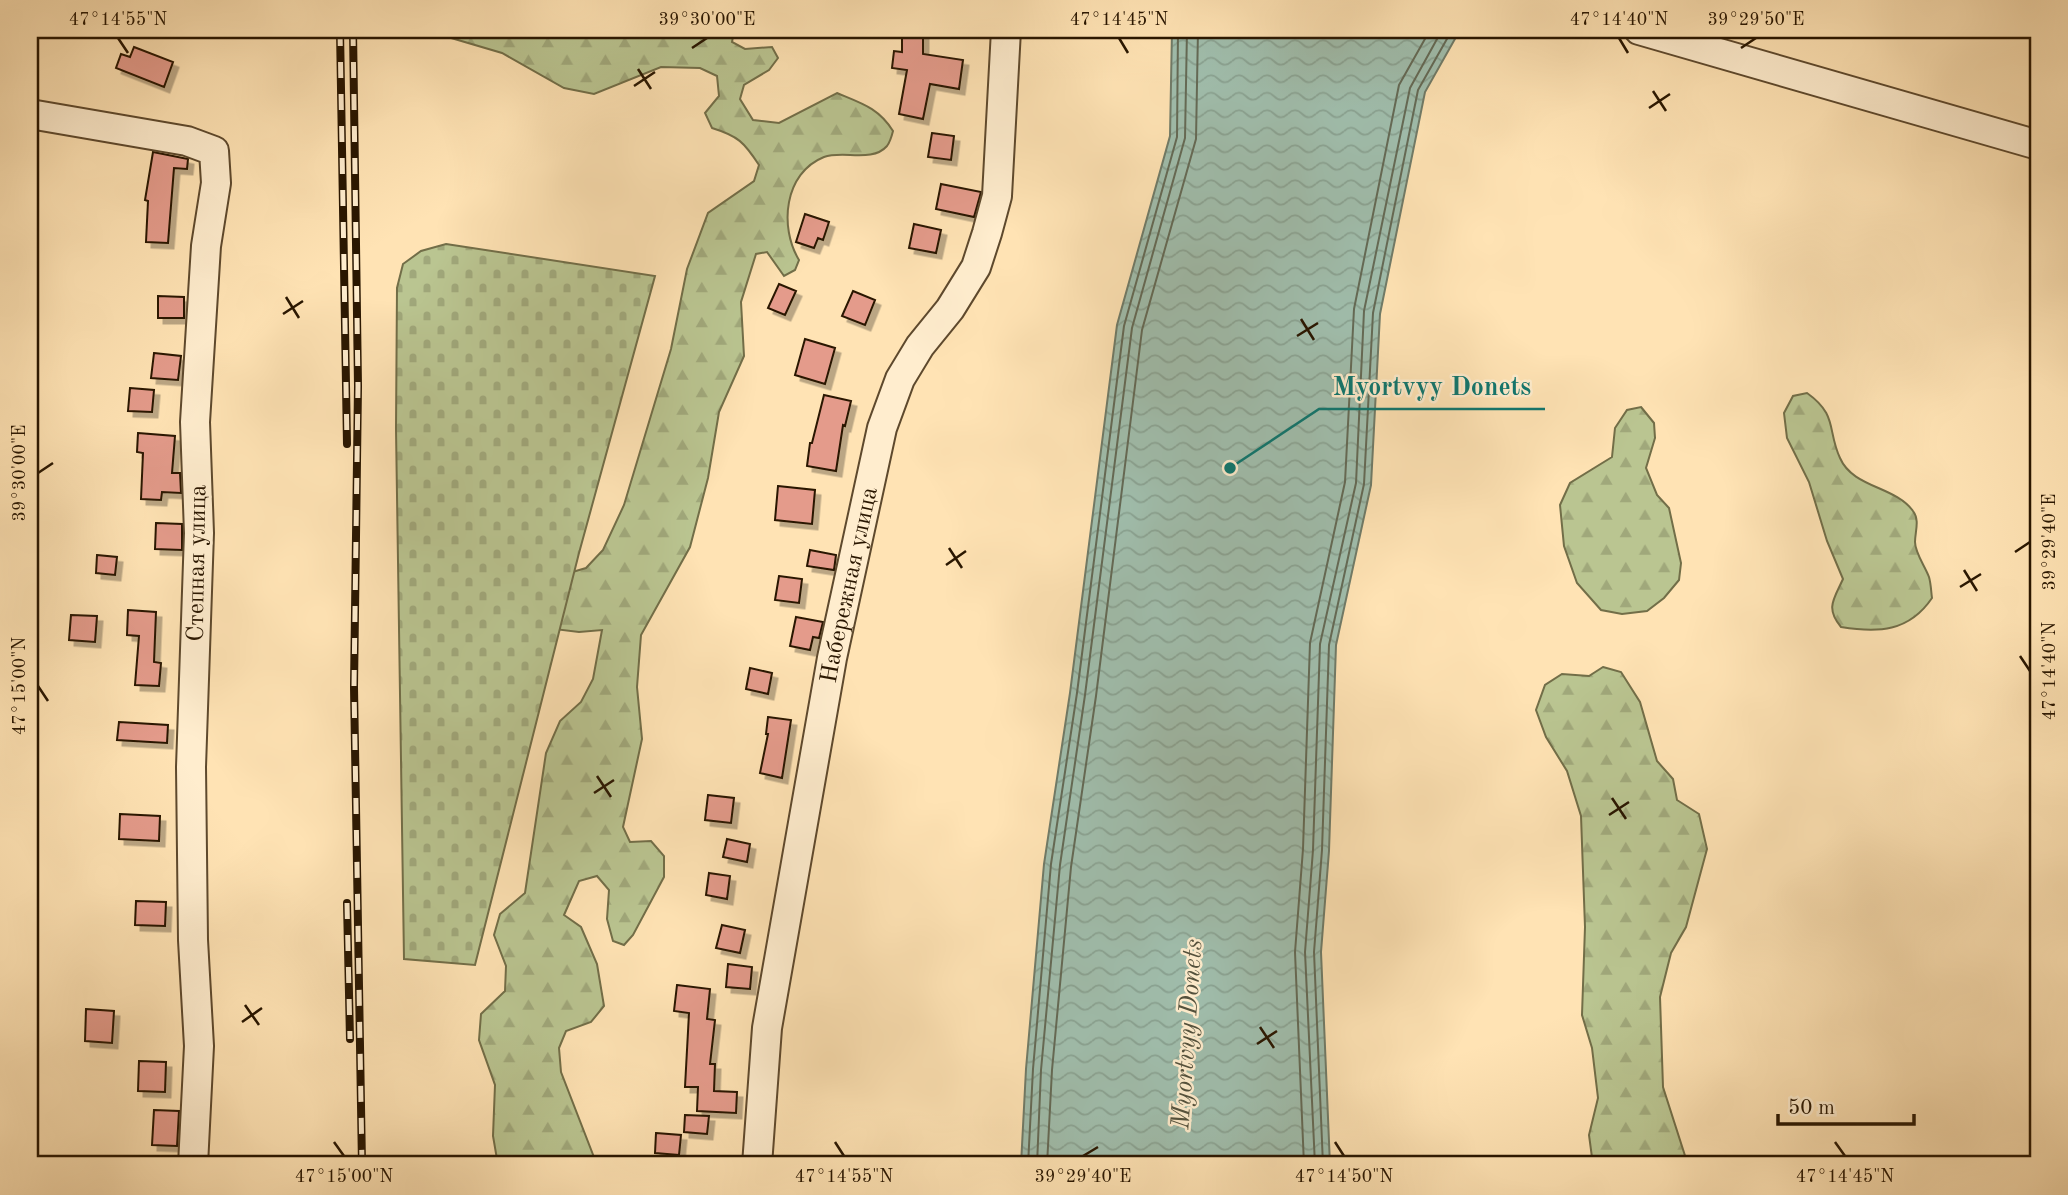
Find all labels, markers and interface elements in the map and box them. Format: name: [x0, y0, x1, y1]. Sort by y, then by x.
text: 47°14'55"N: [69, 11, 167, 29]
text: 39°30'00"E: [659, 11, 755, 29]
text: 47°14'45"N: [1070, 11, 1168, 29]
text: 47°14'40"N: [1570, 11, 1668, 29]
text: 39°29'50"E: [1708, 11, 1804, 29]
callout: Myortvyy Donets: [1319, 362, 1545, 409]
text: Myortvyy Donets: [1333, 375, 1531, 401]
text: 39°30'00"E: [11, 425, 29, 521]
street label: Степная улица: [185, 484, 211, 642]
street label: Набережная улица: [818, 485, 883, 685]
text: 39°29'40"E: [2041, 494, 2059, 590]
text: 47°14'40"N: [2041, 622, 2059, 720]
text: 47°15'00"N: [11, 637, 29, 735]
water label: Myortvyy Donets: [1168, 938, 1208, 1131]
scale bar: [1778, 1083, 1914, 1127]
text: 50 m: [1788, 1098, 1835, 1119]
text: 47°15'00"N: [295, 1168, 393, 1186]
text: 47°14'55"N: [795, 1168, 893, 1186]
text: 39°29'40"E: [1035, 1168, 1131, 1186]
text: 47°14'50"N: [1295, 1168, 1393, 1186]
text: 47°14'45"N: [1796, 1168, 1894, 1186]

